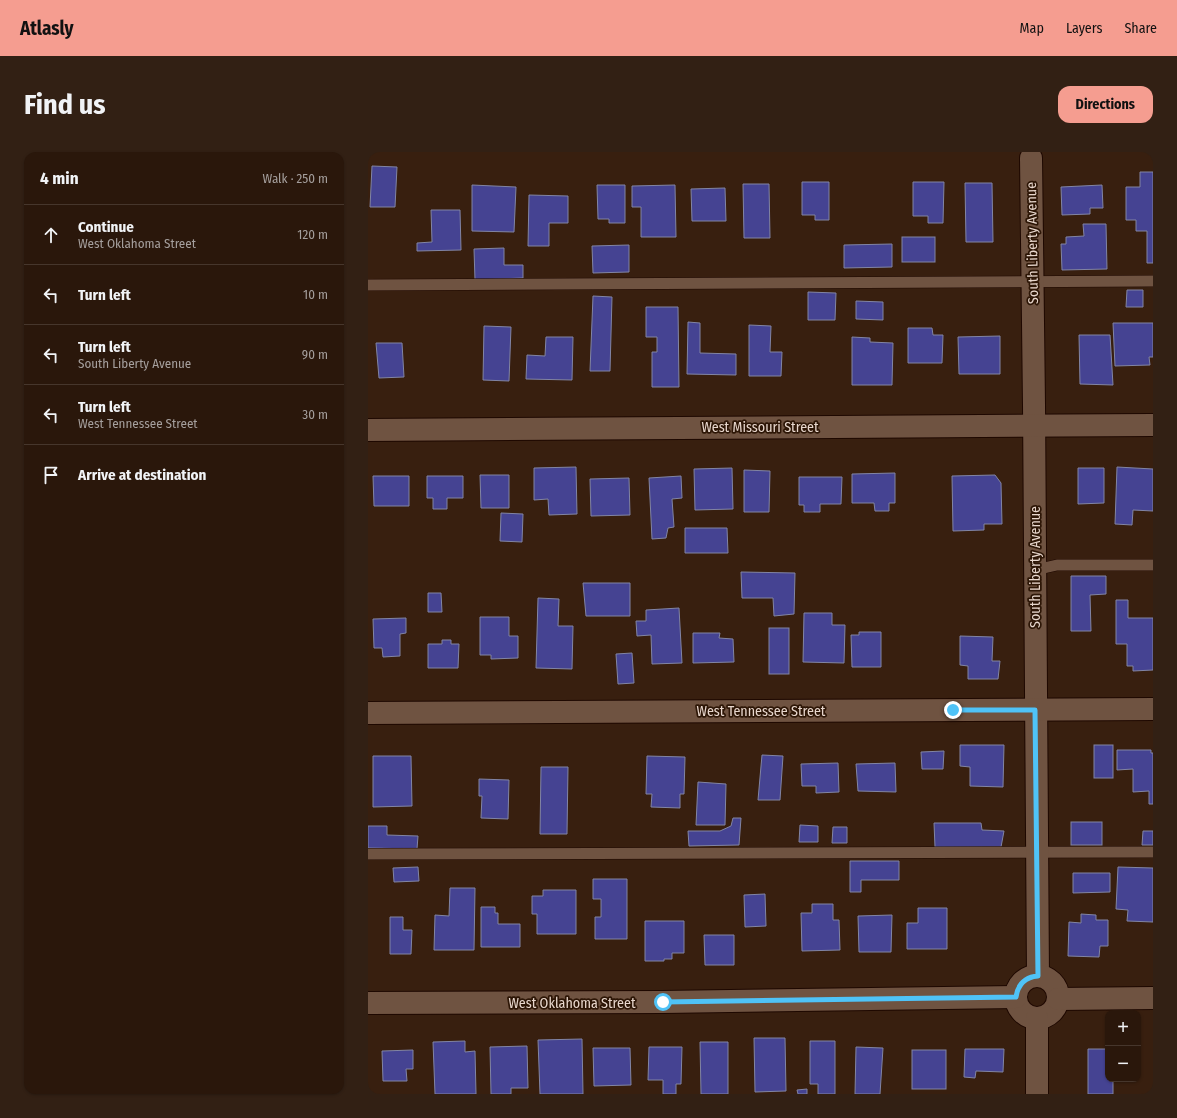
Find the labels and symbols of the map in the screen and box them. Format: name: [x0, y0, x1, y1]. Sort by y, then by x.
street label: South Liberty Avenue: [1023, 182, 1042, 304]
street label: West Missouri Street: [701, 419, 819, 436]
street label: South Liberty Avenue: [1027, 506, 1044, 628]
route end: [944, 701, 962, 719]
street label: West Tennessee Street: [697, 703, 826, 720]
route start: [654, 993, 672, 1011]
street label: West Oklahoma Street: [509, 995, 636, 1012]

